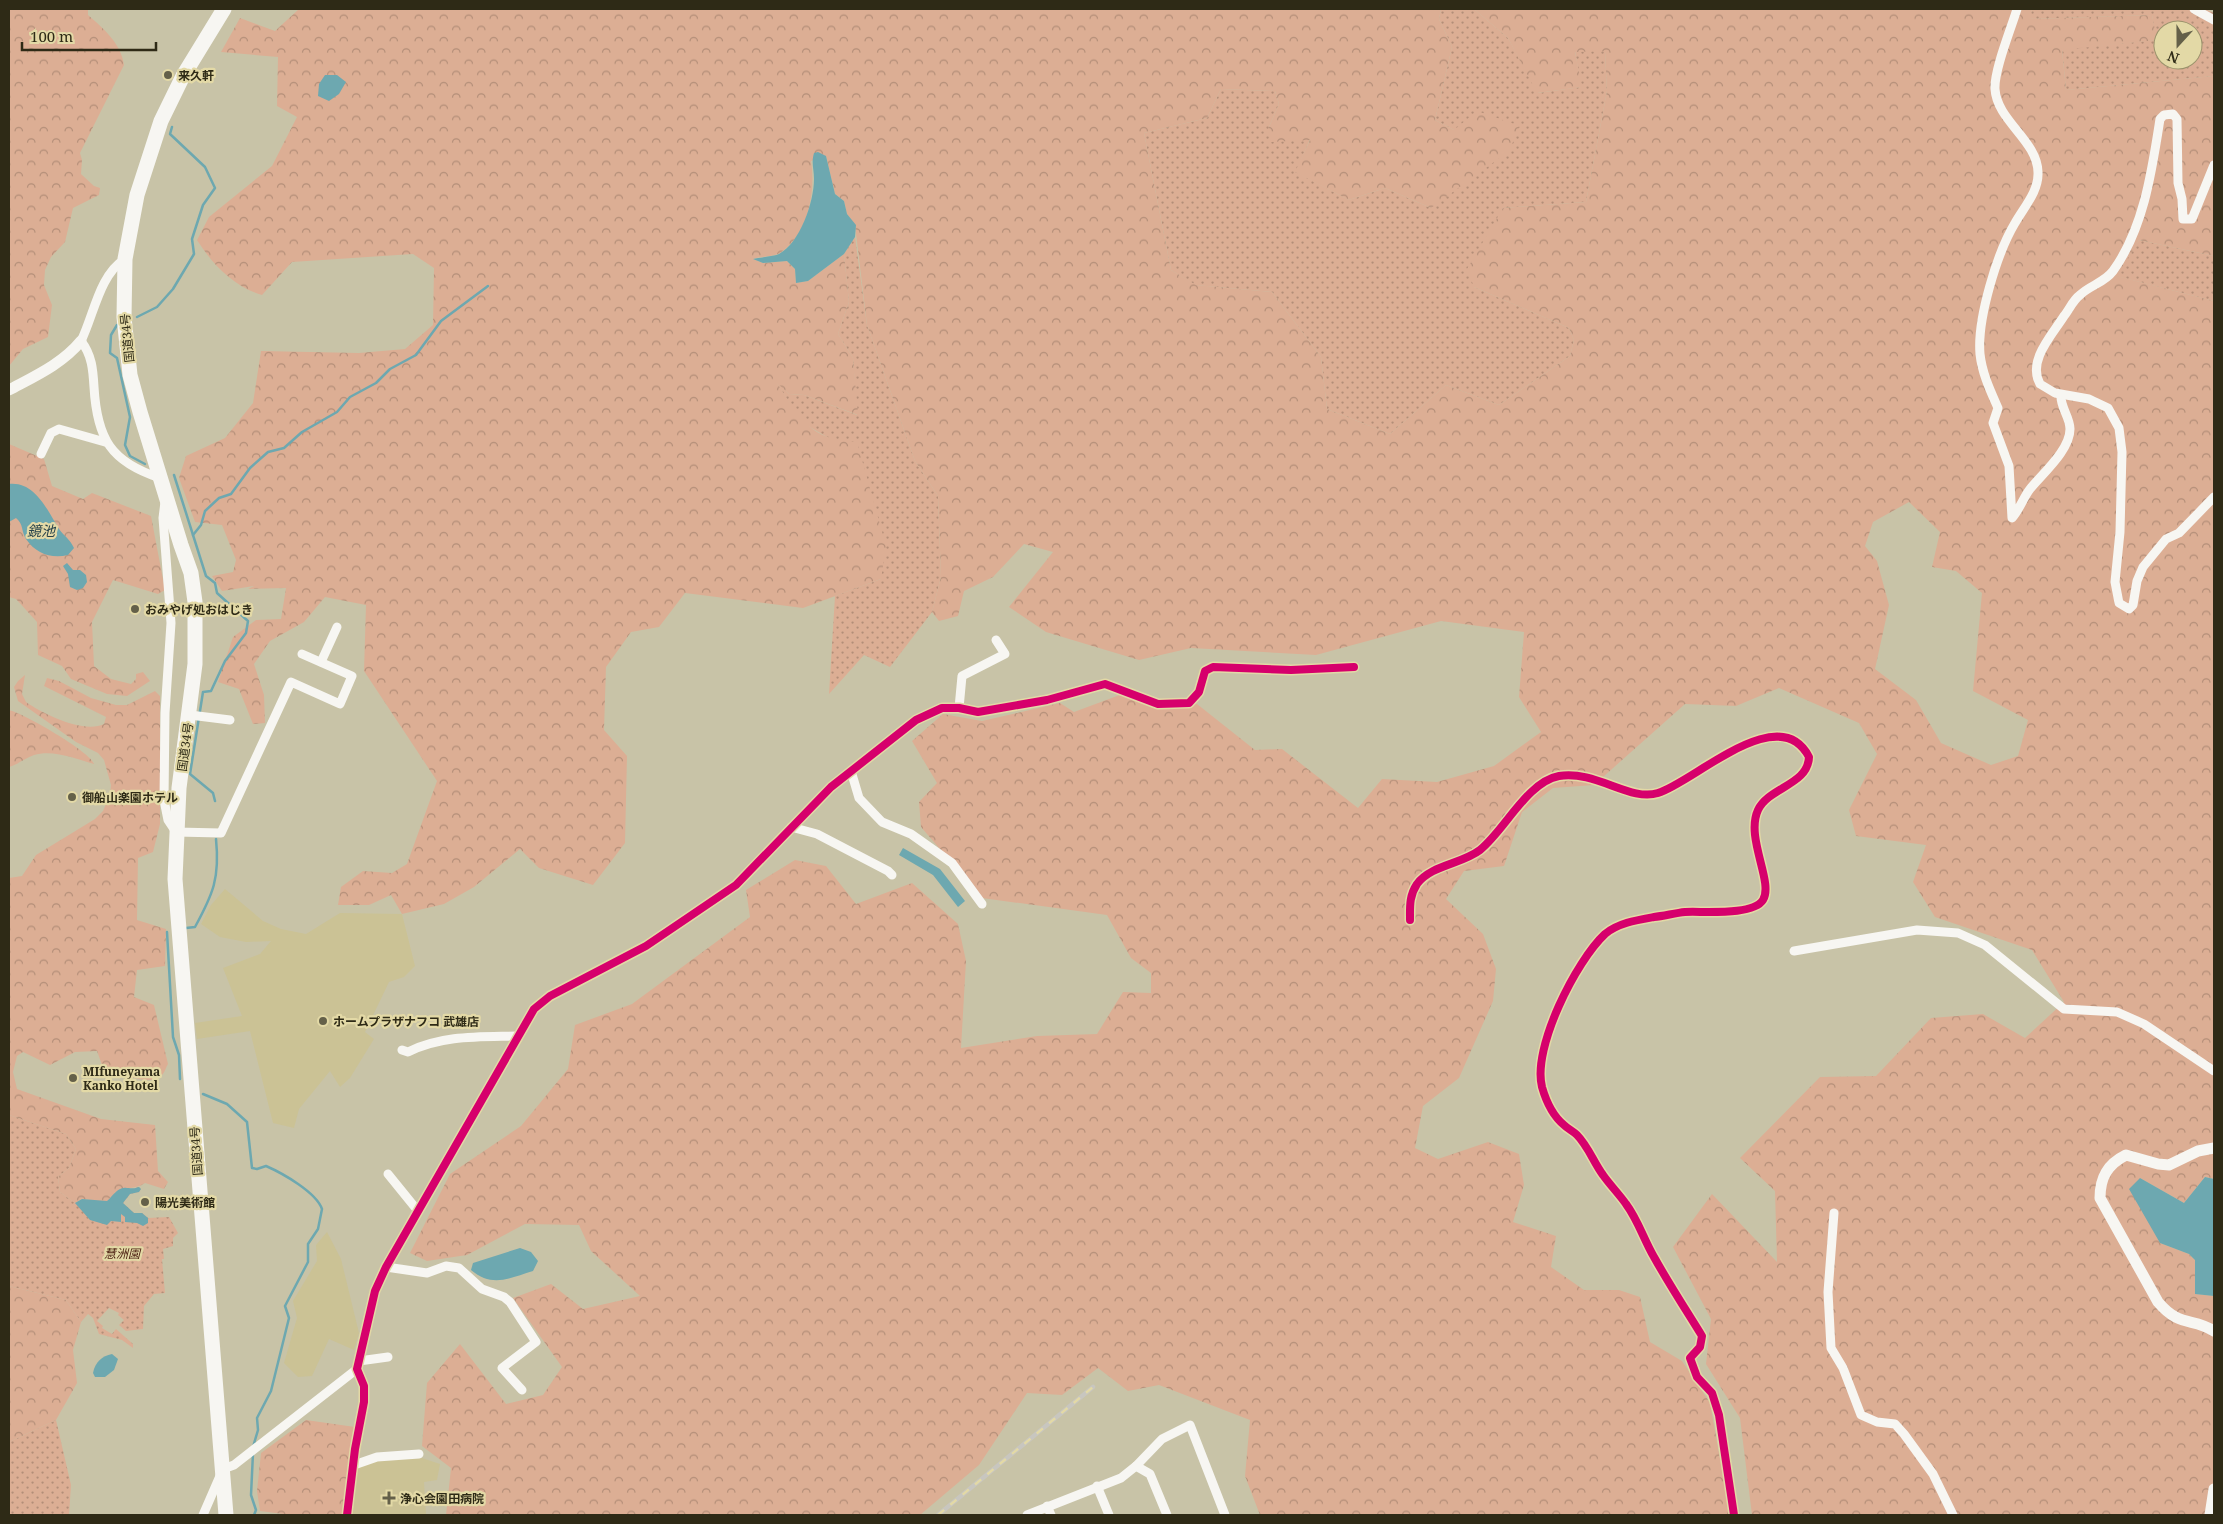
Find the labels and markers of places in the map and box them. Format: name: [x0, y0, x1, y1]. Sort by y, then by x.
place label: 来久軒: [178, 67, 214, 84]
marker: 来久軒: [162, 69, 174, 81]
place label: おみやげ処おはじき: [145, 601, 253, 618]
marker: おみやげ処おはじき: [129, 603, 141, 615]
place label: 御船山楽園ホテル: [82, 789, 178, 806]
marker: 御船山楽園ホテル: [66, 791, 78, 803]
place label: ホームプラザナフコ 武雄店: [333, 1013, 479, 1030]
marker: ホームプラザナフコ 武雄店: [317, 1015, 329, 1027]
place label: MIfuneyama Kanko Hotel: [83, 1063, 160, 1094]
marker: MIfuneyama Kanko Hotel: [67, 1072, 79, 1084]
place label: 陽光美術館: [155, 1194, 215, 1211]
marker: 陽光美術館: [139, 1196, 151, 1208]
place label: 浄心会園田病院: [400, 1490, 484, 1507]
marker: 浄心会園田病院: [382, 1491, 396, 1505]

